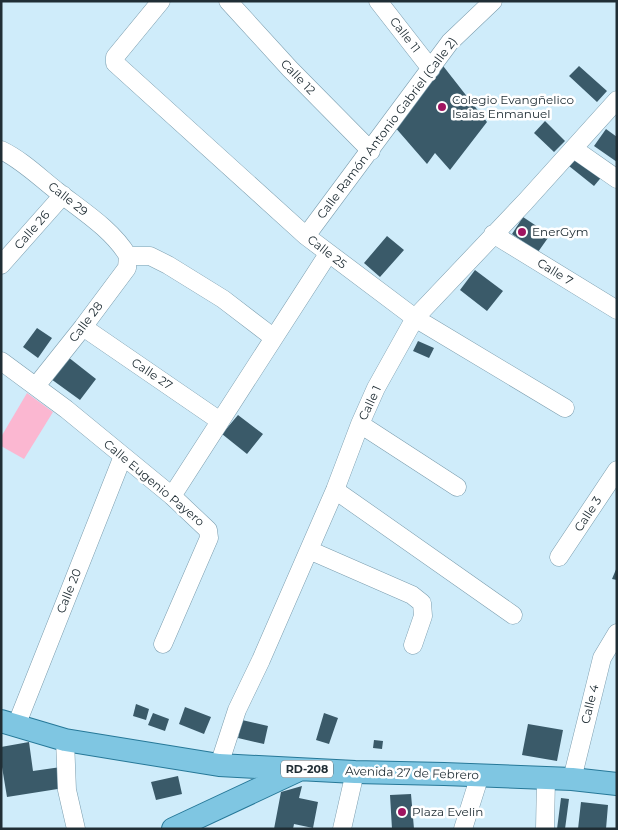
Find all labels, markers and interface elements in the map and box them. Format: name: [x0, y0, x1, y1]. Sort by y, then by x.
street label: Calle 11: [387, 14, 424, 55]
street label: Calle Ramón Antonio Gabriel (Calle 2): [313, 34, 460, 221]
street label: Calle 12: [278, 56, 319, 98]
place label: Colegio Evangñelico Isaias Enmanuel: [452, 92, 574, 121]
marker: Colegio Evangñelico Isaias Enmanuel: [436, 101, 448, 113]
street label: Calle 29: [45, 178, 91, 219]
street label: Calle 26: [11, 207, 53, 252]
place label: EnerGym: [532, 224, 588, 239]
marker: EnerGym: [516, 226, 528, 238]
street label: Calle 25: [305, 232, 350, 272]
street label: Calle 7: [535, 255, 576, 288]
street label: Calle 28: [66, 298, 106, 345]
street label: Calle 27: [129, 354, 176, 393]
street label: Calle 1: [355, 383, 384, 423]
street label: Calle Eugenio Payero: [101, 436, 208, 529]
street label: Calle 3: [571, 493, 605, 534]
street label: Calle 20: [53, 566, 84, 615]
street label: Calle 4: [577, 682, 602, 725]
road number: RD-208: [281, 761, 333, 778]
street label: Avenida 27 de Febrero: [345, 763, 479, 782]
place label: Plaza Evelin: [412, 804, 483, 819]
marker: Plaza Evelin: [396, 806, 408, 818]

